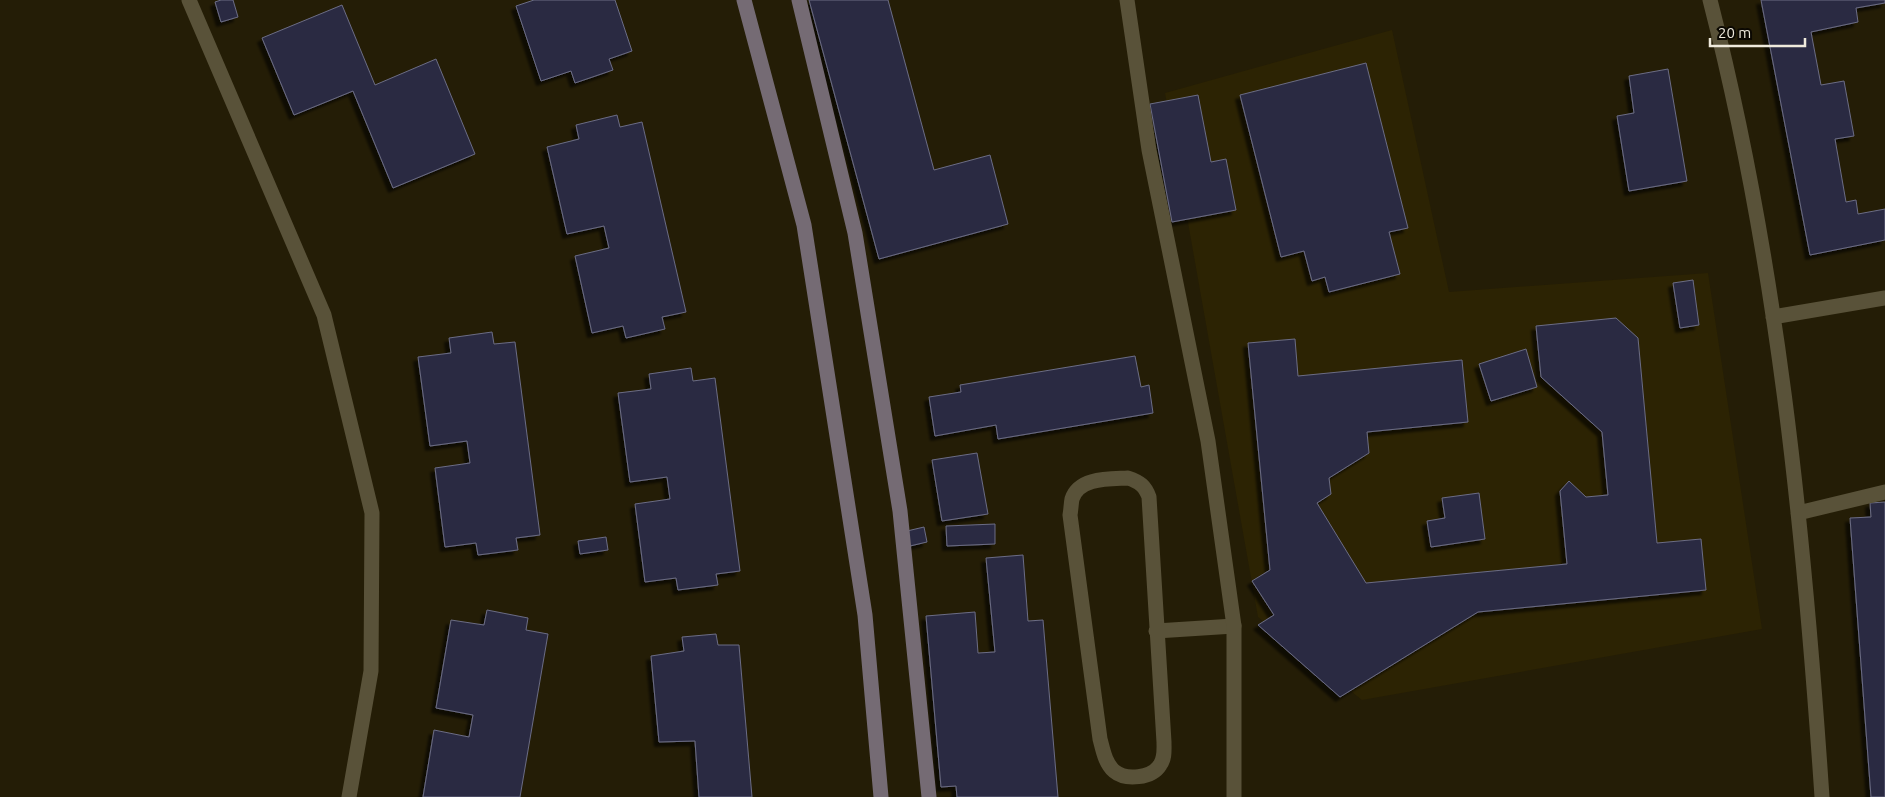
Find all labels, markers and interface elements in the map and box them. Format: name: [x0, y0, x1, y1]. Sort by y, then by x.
scale bar: [1710, 15, 1805, 47]
text: 20 m: [1718, 24, 1751, 41]

